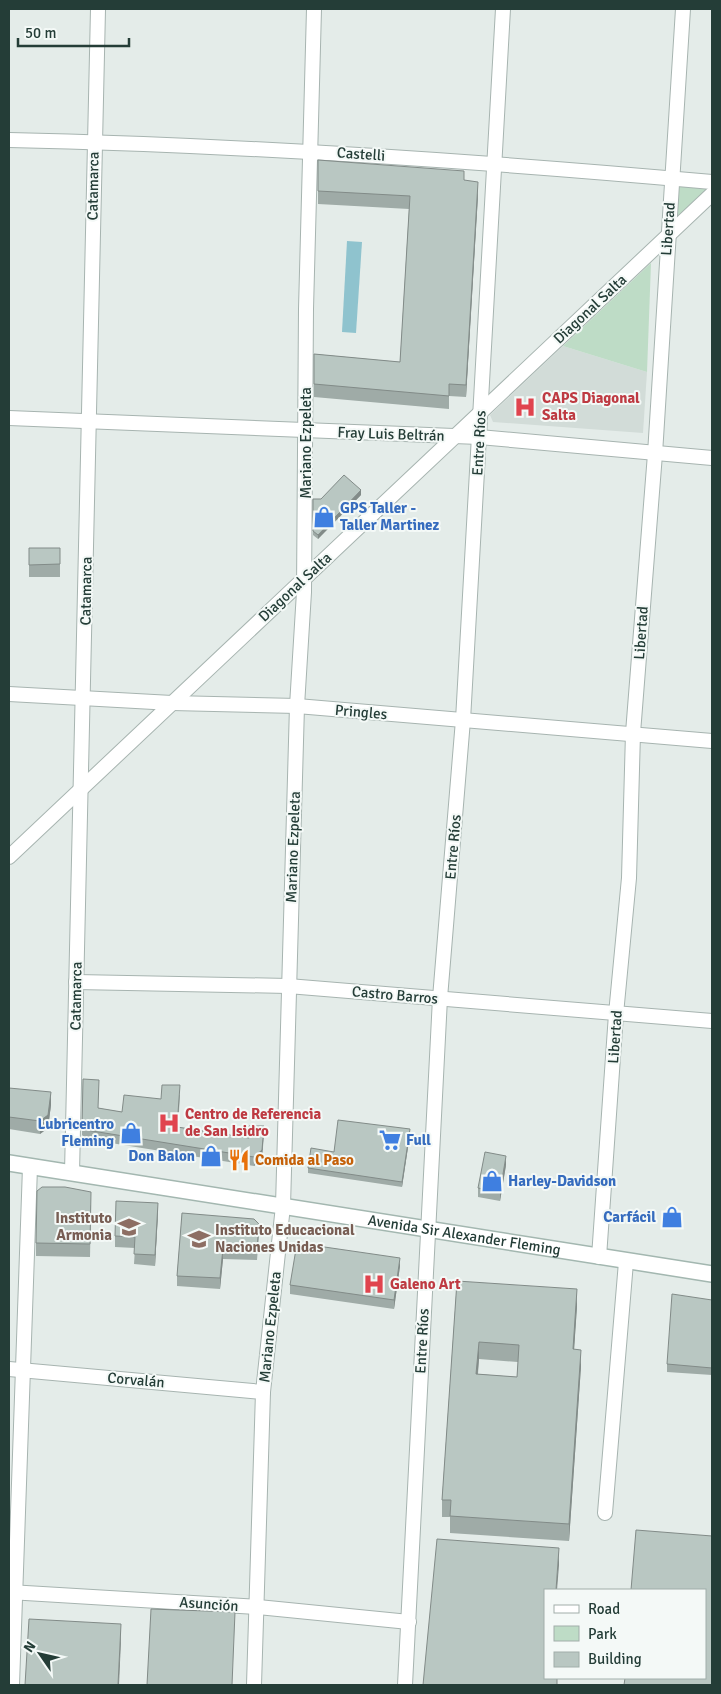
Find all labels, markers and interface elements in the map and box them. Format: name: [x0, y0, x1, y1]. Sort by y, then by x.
scale bar: [18, 15, 129, 47]
text: 50 m: [25, 24, 56, 42]
street label: Castelli: [336, 143, 386, 165]
street label: Catamarca: [83, 151, 103, 221]
street label: Libertad: [657, 202, 679, 256]
street label: Diagonal Salta: [550, 271, 630, 347]
street label: Mariano Ezpeleta: [297, 387, 315, 499]
place label: CAPS Diagonal Salta: [542, 389, 640, 424]
hospital icon: CAPS Diagonal Salta: [512, 394, 538, 420]
street label: Entre Ríos: [468, 409, 490, 476]
street label: Fray Luis Beltrán: [337, 423, 445, 445]
place label: GPS Taller - Taller Martinez: [340, 499, 440, 534]
shop icon: GPS Taller - Taller Martinez: [311, 504, 337, 530]
street label: Diagonal Salta: [255, 549, 335, 625]
street label: Catamarca: [76, 556, 96, 626]
street label: Libertad: [630, 606, 652, 660]
street label: Pringles: [334, 701, 388, 723]
street label: Mariano Ezpeleta: [282, 791, 304, 903]
street label: Entre Ríos: [441, 813, 465, 880]
street label: Catamarca: [66, 961, 86, 1031]
street label: Castro Barros: [351, 982, 439, 1008]
street label: Libertad: [604, 1010, 626, 1064]
place label: Centro de Referencia de San Isidro: [185, 1105, 321, 1140]
hospital icon: Centro de Referencia de San Isidro: [156, 1110, 182, 1136]
place label: Lubricentro Fleming: [38, 1115, 114, 1150]
shop icon: Lubricentro Fleming: [118, 1120, 144, 1146]
supermarket icon: Full: [377, 1127, 403, 1153]
place label: Full: [406, 1131, 431, 1149]
shop icon: Don Balon: [198, 1143, 224, 1169]
place label: Don Balon: [128, 1147, 195, 1165]
restaurant icon: Comida al Paso: [226, 1147, 252, 1173]
place label: Comida al Paso: [255, 1151, 354, 1169]
shop icon: Harley-Davidson: [479, 1168, 505, 1194]
place label: Harley-Davidson: [508, 1172, 616, 1190]
shop icon: Carfácil: [659, 1204, 685, 1230]
place label: Carfácil: [603, 1208, 656, 1226]
place label: Instituto Armonia: [55, 1209, 112, 1244]
street label: Avenida Sir Alexander Fleming: [367, 1211, 562, 1259]
school or university icon: Instituto Armonia: [116, 1214, 142, 1240]
place label: Instituto Educacional Naciones Unidas: [215, 1221, 355, 1256]
school or university icon: Instituto Educacional Naciones Unidas: [186, 1226, 212, 1252]
street label: Mariano Ezpeleta: [255, 1271, 285, 1383]
hospital icon: Galeno Art: [361, 1271, 387, 1297]
place label: Galeno Art: [390, 1275, 461, 1293]
street label: Entre Ríos: [411, 1307, 433, 1374]
street label: Corvalán: [107, 1369, 165, 1391]
legend: [544, 1589, 706, 1679]
street label: Asunción: [179, 1593, 239, 1615]
text: Road: [588, 1600, 620, 1618]
text: Park: [588, 1625, 617, 1643]
north arrow: [15, 1629, 65, 1679]
text: N: [20, 1638, 39, 1656]
text: Building: [588, 1650, 642, 1668]

